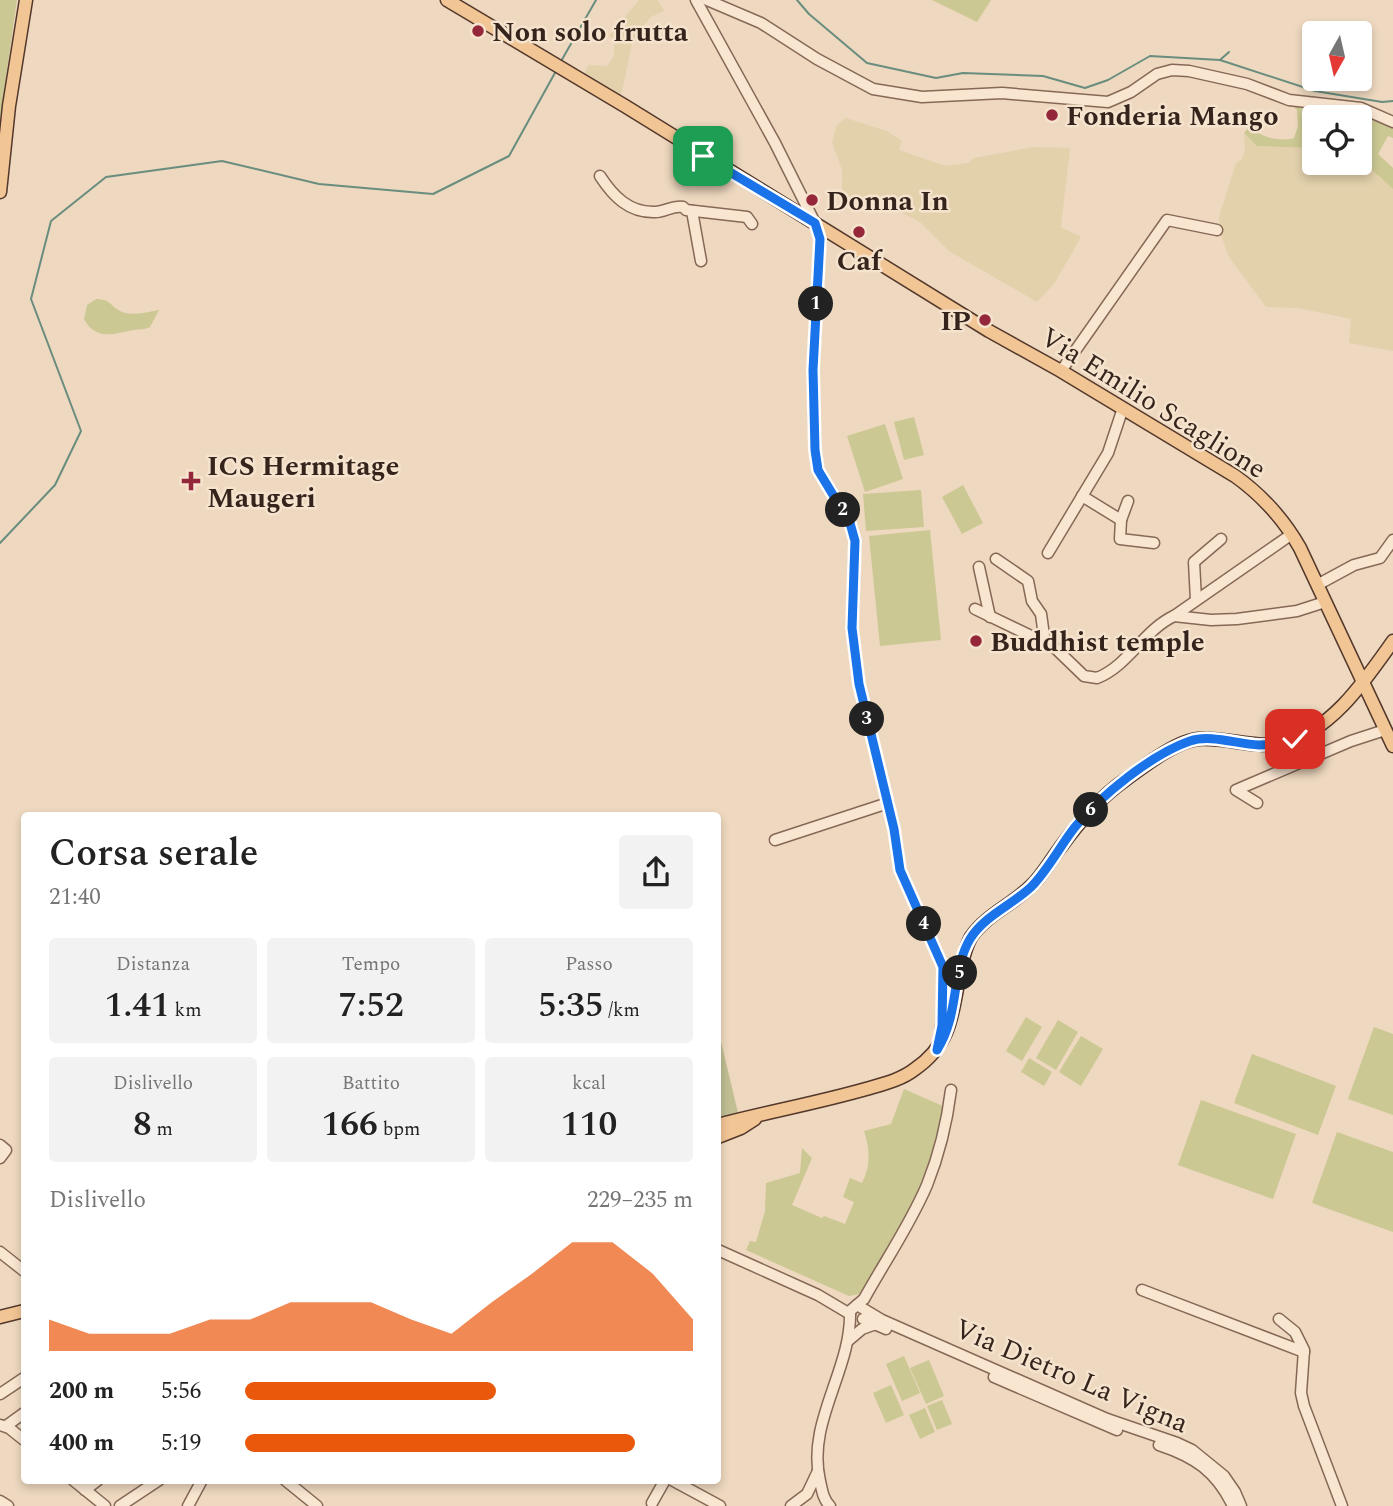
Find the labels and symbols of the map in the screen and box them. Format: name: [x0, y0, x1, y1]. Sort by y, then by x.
place label: Non solo frutta: [492, 11, 689, 54]
north arrow: [1302, 21, 1372, 91]
marker: Non solo frutta: [470, 23, 486, 39]
place label: Fonderia Mango: [1066, 95, 1279, 138]
marker: Fonderia Mango: [1044, 107, 1060, 123]
pin: [673, 126, 733, 186]
place label: Donna In: [826, 180, 949, 223]
marker: Donna In: [804, 192, 820, 208]
marker: Caf: [851, 224, 867, 240]
place label: Caf: [837, 240, 883, 283]
pin: 1: [798, 286, 834, 322]
place label: IP: [940, 300, 971, 343]
marker: IP: [977, 312, 993, 328]
street label: Via Emilio Scaglione: [1032, 316, 1275, 490]
place label: ICS Hermitage Maugeri: [207, 445, 399, 520]
marker: ICS Hermitage Maugeri: [181, 471, 201, 491]
pin: 2: [826, 492, 860, 528]
place label: Buddhist temple: [990, 621, 1205, 664]
marker: Buddhist temple: [968, 633, 984, 649]
pin: 3: [850, 702, 884, 736]
pin: [1265, 709, 1325, 769]
pin: 6: [1074, 792, 1108, 828]
pin: 4: [906, 906, 942, 942]
pin: 5: [942, 956, 978, 990]
street label: Via Dietro La Vigna: [948, 1308, 1195, 1445]

